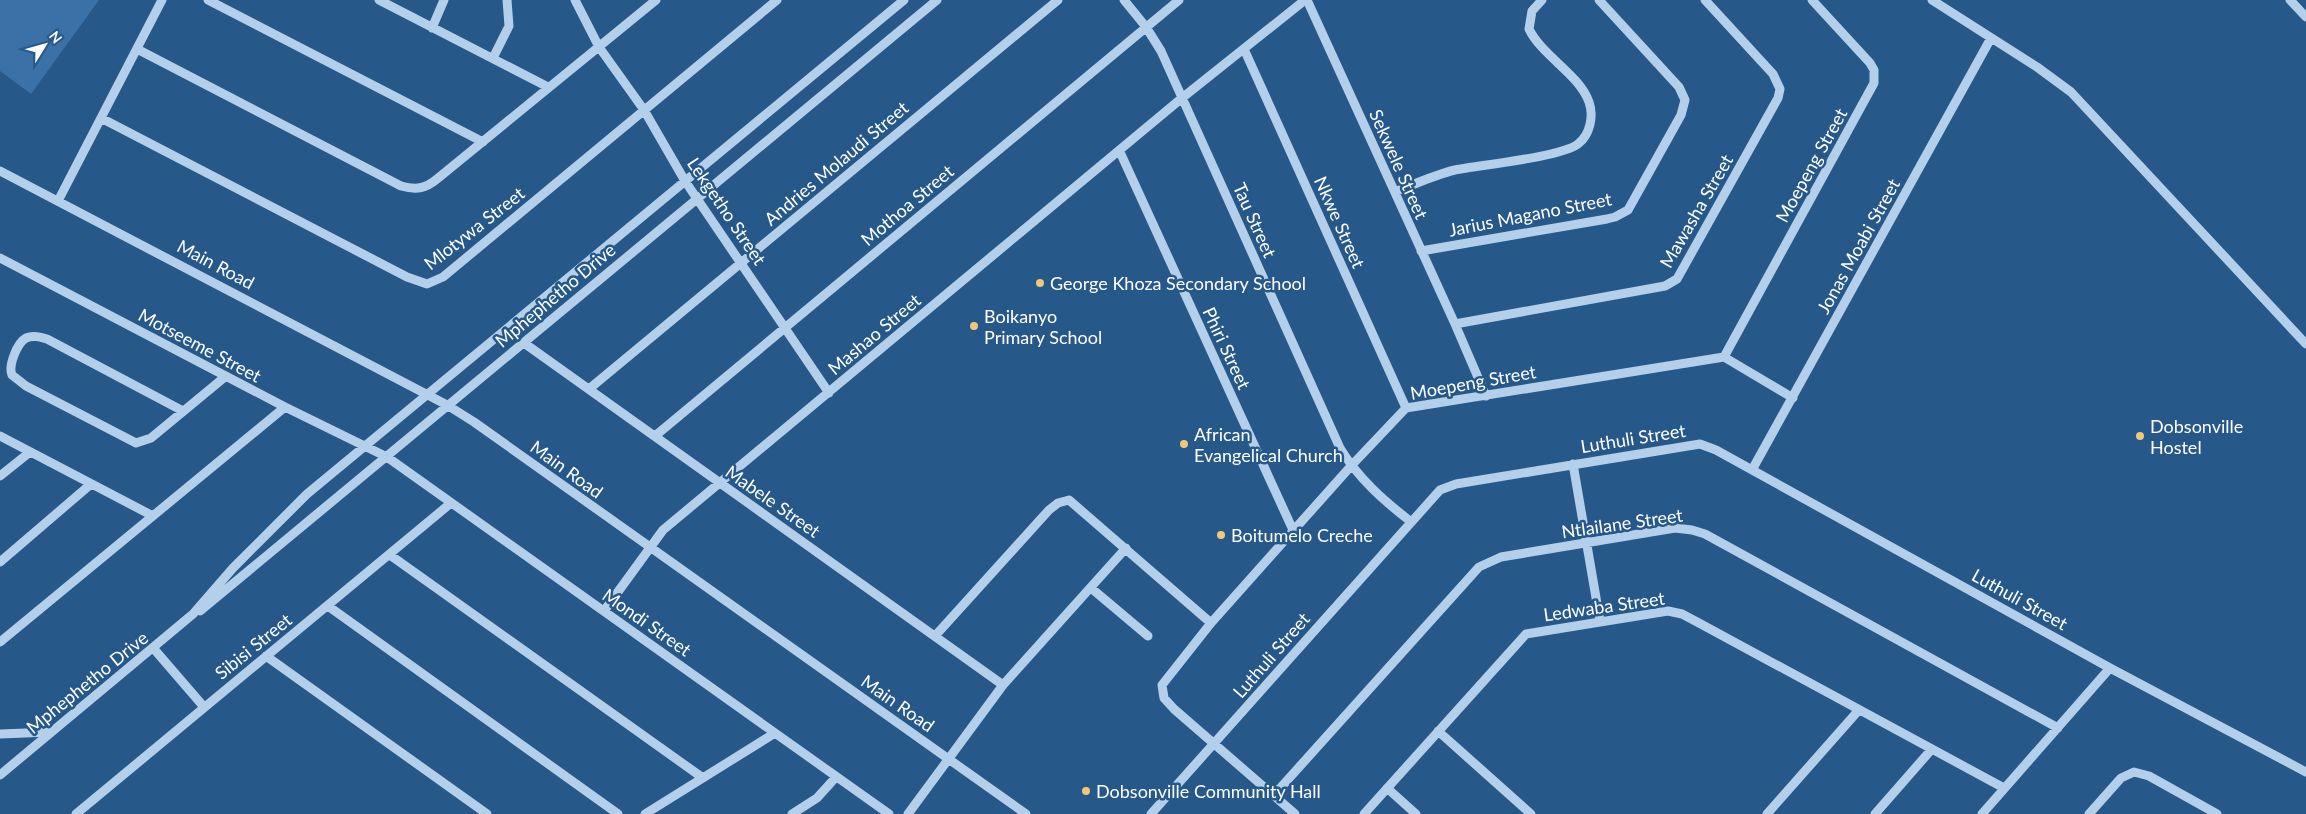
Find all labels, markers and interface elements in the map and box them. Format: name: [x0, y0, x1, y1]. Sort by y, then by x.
north arrow: [20, 20, 70, 70]
text: N: [46, 27, 66, 46]
street label: Andries Molaudi Street: [759, 96, 913, 230]
street label: Moepeng Street: [1771, 104, 1852, 226]
street label: Sekwele Street: [1365, 106, 1433, 223]
street label: Mawasha Street: [1655, 150, 1738, 272]
street label: Lekgetho Street: [683, 153, 771, 269]
street label: Mothoa Street: [856, 160, 958, 250]
street label: Nkwe Street: [1310, 173, 1370, 272]
street label: Jonas Moabi Street: [1812, 174, 1904, 317]
street label: Tau Street: [1229, 179, 1281, 261]
street label: Mlotywa Street: [419, 182, 529, 274]
street label: Jarius Magano Street: [1447, 187, 1614, 241]
street label: Main Road: [174, 235, 258, 293]
street label: Mphephetho Drive: [490, 238, 620, 352]
place label: George Khoza Secondary School: [1050, 272, 1306, 294]
marker: George Khoza Secondary School: [1034, 277, 1046, 289]
street label: Mashao Street: [823, 288, 925, 379]
street label: Motseeme Street: [135, 303, 266, 387]
street label: Phiri Street: [1198, 303, 1256, 393]
place label: Boikanyo Primary School: [984, 305, 1102, 348]
marker: Boikanyo Primary School: [968, 320, 980, 332]
street label: Moepeng Street: [1408, 360, 1538, 404]
place label: Dobsonville Hostel: [2150, 415, 2243, 458]
street label: Luthuli Street: [1579, 419, 1688, 457]
place label: African Evangelical Church: [1194, 423, 1343, 466]
marker: Dobsonville Hostel: [2134, 430, 2146, 442]
street label: Main Road: [526, 435, 608, 503]
marker: African Evangelical Church: [1178, 438, 1190, 450]
street label: Mabele Street: [721, 460, 825, 542]
street label: Ntlailane Street: [1560, 504, 1685, 542]
place label: Boitumelo Creche: [1231, 524, 1373, 546]
marker: Boitumelo Creche: [1215, 529, 1227, 541]
street label: Luthuli Street: [1968, 564, 2072, 635]
street label: Mondi Street: [598, 583, 696, 661]
street label: Ledwaba Street: [1542, 587, 1667, 625]
street label: Luthuli Street: [1228, 607, 1314, 702]
street label: Sibisi Street: [210, 608, 296, 684]
street label: Mphephetho Drive: [22, 626, 152, 738]
street label: Main Road: [857, 670, 939, 736]
place label: Dobsonville Community Hall: [1096, 780, 1321, 802]
marker: Dobsonville Community Hall: [1080, 785, 1092, 797]

